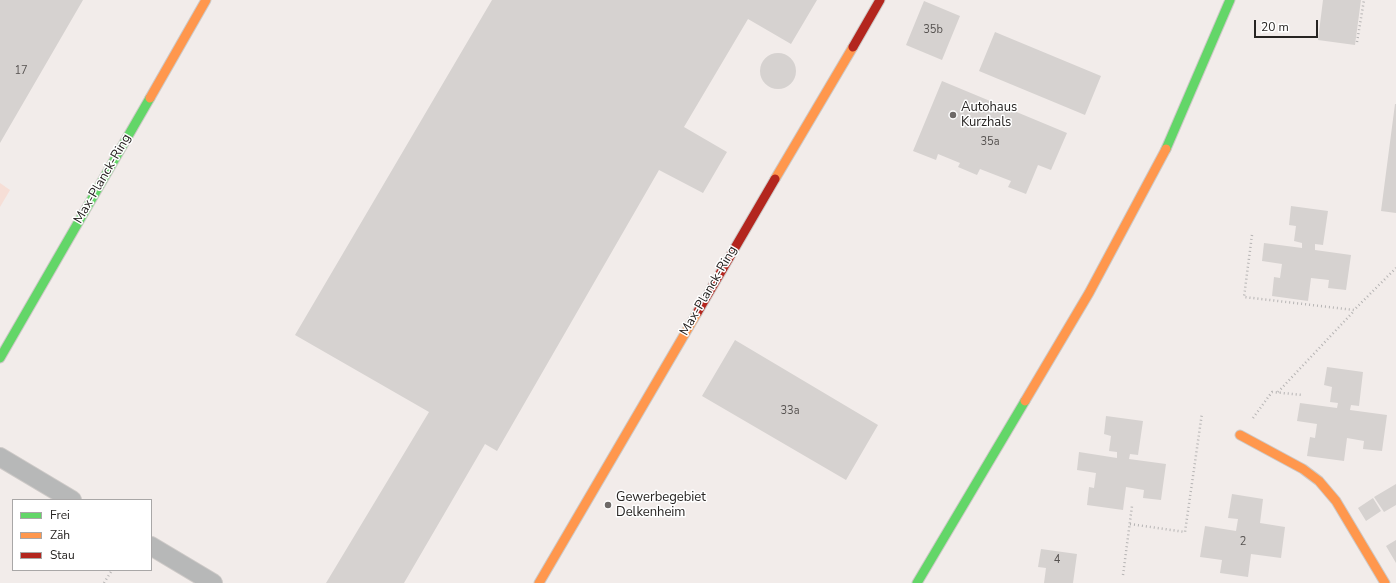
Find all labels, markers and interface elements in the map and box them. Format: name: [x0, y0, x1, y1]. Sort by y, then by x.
scale bar: [1256, 12, 1320, 38]
text: 20 m: [1261, 19, 1289, 35]
house number: 35b: [923, 23, 943, 37]
house number: 17: [14, 64, 28, 78]
place label: Autohaus Kurzhals: [961, 100, 1017, 131]
marker: Autohaus Kurzhals: [948, 110, 958, 120]
street label: Max-Planck-Ring: [71, 132, 135, 226]
house number: 35a: [980, 135, 1000, 149]
street label: Max-Planck-Ring: [677, 244, 741, 338]
house number: 33a: [780, 404, 800, 418]
place label: Gewerbegebiet Delkenheim: [616, 490, 706, 521]
legend: [12, 499, 152, 571]
marker: Gewerbegebiet Delkenheim: [603, 500, 613, 510]
text: Frei: [50, 507, 70, 523]
text: Zäh: [50, 527, 70, 543]
house number: 2: [1240, 535, 1246, 549]
text: Stau: [50, 547, 75, 563]
house number: 4: [1054, 553, 1060, 567]

